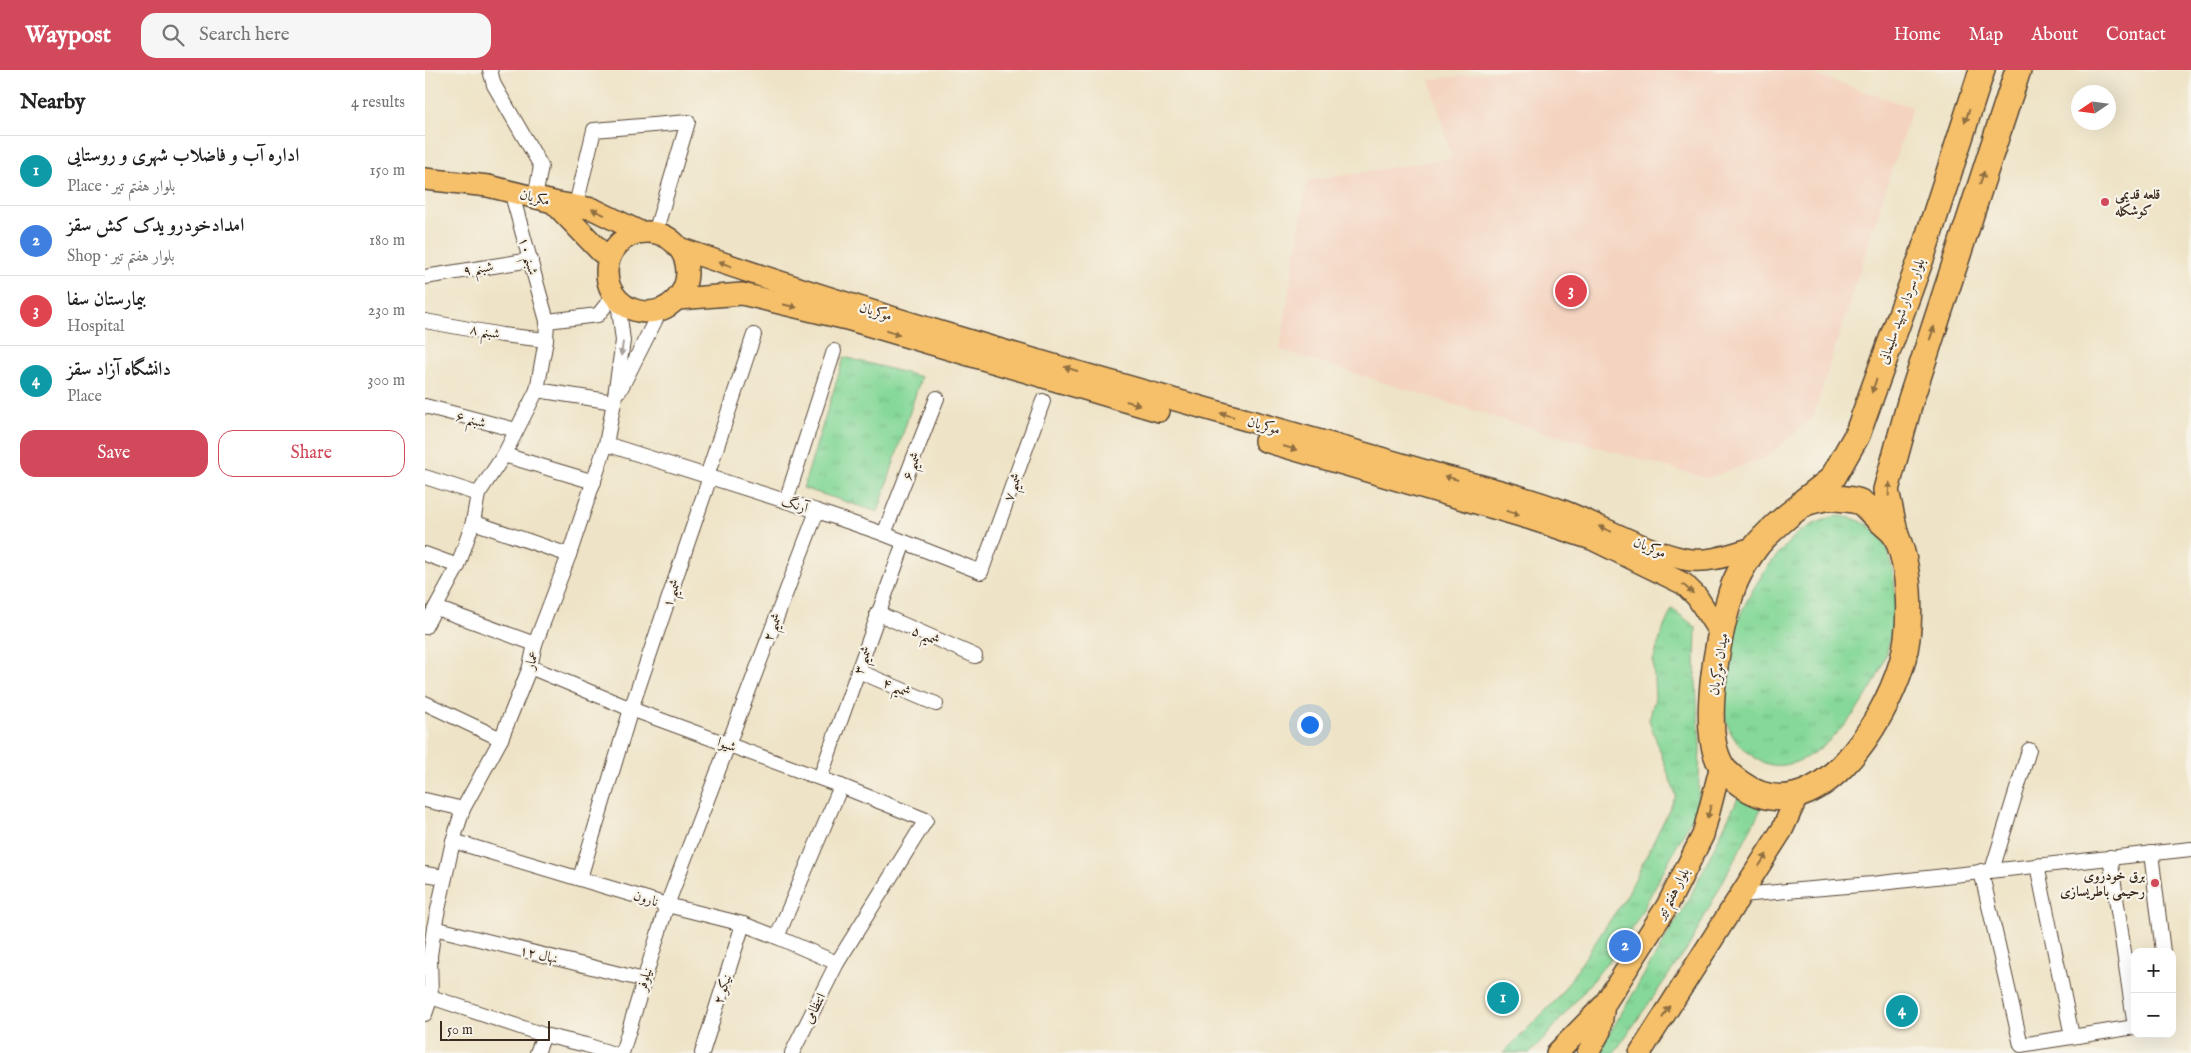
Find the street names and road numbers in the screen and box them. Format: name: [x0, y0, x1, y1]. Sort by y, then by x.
street label: مکریان: [518, 186, 552, 210]
street label: شبنم ۱۰: [510, 235, 542, 278]
street label: بلوار سردار شهید سلیمانی: [1874, 256, 1930, 367]
street label: شبنم ۹: [462, 258, 495, 284]
street label: موکریان: [857, 298, 894, 325]
street label: شبنم ۸: [468, 320, 501, 347]
street label: شبنم ۶: [453, 407, 488, 436]
street label: موکریان: [1245, 413, 1282, 439]
street label: شمیم ۶: [898, 450, 929, 484]
street label: شمیم ۷: [1000, 471, 1030, 505]
street label: آرنگ: [779, 491, 812, 518]
street label: موکریان: [1631, 533, 1669, 563]
street label: شمیم ۱: [659, 577, 689, 611]
street label: شمیم ۲: [759, 611, 790, 645]
street label: شمیم ۵: [907, 622, 942, 654]
street label: میدان موکریان: [1705, 632, 1733, 697]
street label: شمیم ۳: [850, 644, 880, 678]
street label: عمار: [520, 649, 543, 674]
street label: شمیم ۴: [878, 674, 913, 706]
street label: شیوا: [715, 733, 739, 757]
street label: بلوار هفتم تیر: [1651, 865, 1697, 926]
street label: نارون: [631, 887, 661, 911]
street label: نهال ۱۲: [518, 942, 560, 968]
street label: نیلوفر: [632, 965, 657, 995]
street label: نیکو ۲: [710, 972, 736, 1007]
street label: انتظامی: [800, 990, 830, 1027]

